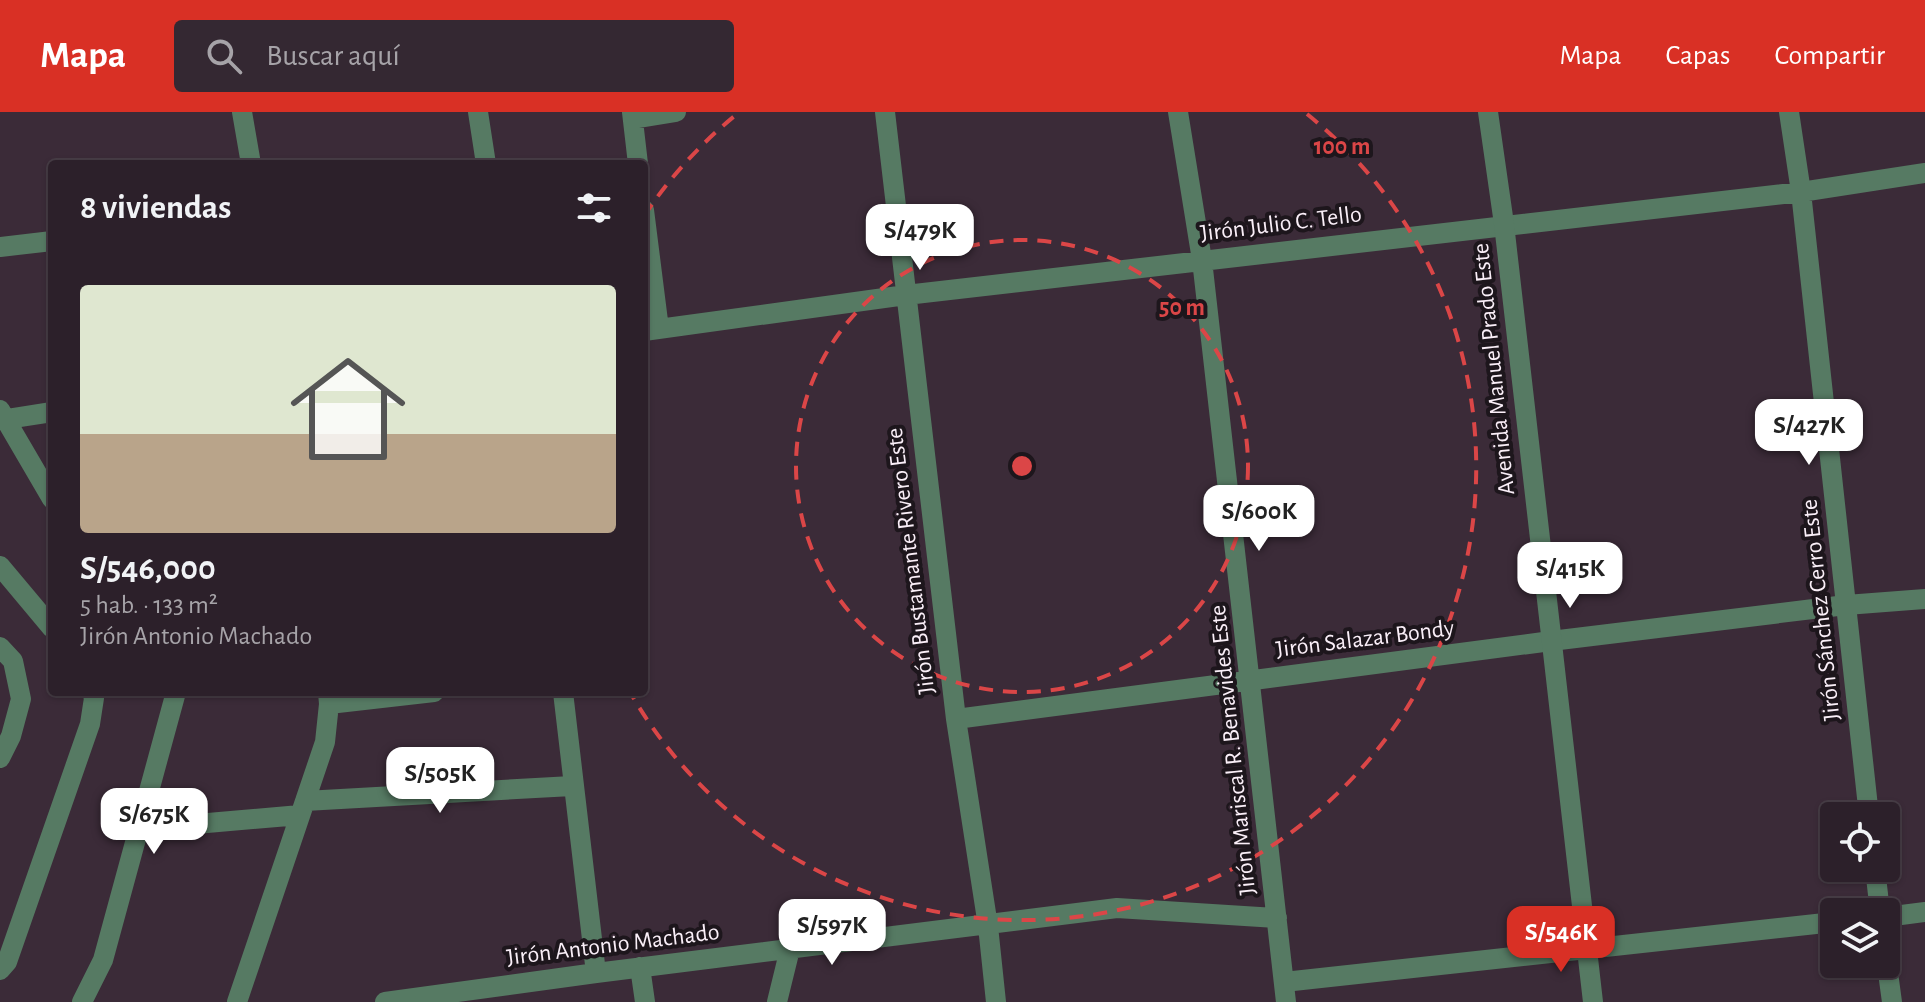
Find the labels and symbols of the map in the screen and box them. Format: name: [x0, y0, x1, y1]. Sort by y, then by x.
text: 100 m: [1314, 135, 1370, 159]
street label: Jirón Julio C. Tello: [1199, 202, 1363, 246]
pin: S/479K: [855, 204, 985, 272]
street label: Avenida Manuel Prado Este: [1469, 242, 1519, 496]
text: 50 m: [1159, 296, 1205, 320]
pin: S/427K: [1744, 399, 1874, 467]
street label: Jirón Bustamante Rivero Este: [883, 426, 939, 696]
centre of rings: [1008, 452, 1036, 480]
pin: S/600K: [1194, 485, 1324, 553]
street label: Jirón Sánchez Cerro Este: [1797, 498, 1845, 722]
pin: S/415K: [1505, 542, 1635, 610]
street label: Jirón Mariscal R. Benavides Este: [1206, 604, 1260, 896]
street label: Jirón Salazar Bondy: [1274, 616, 1456, 662]
pin: S/505K: [375, 747, 505, 815]
pin: S/675K: [89, 788, 219, 856]
pin: S/597K: [767, 899, 897, 967]
pin: S/546K: [1496, 906, 1626, 974]
street label: Jirón Antonio Machado: [505, 920, 721, 970]

